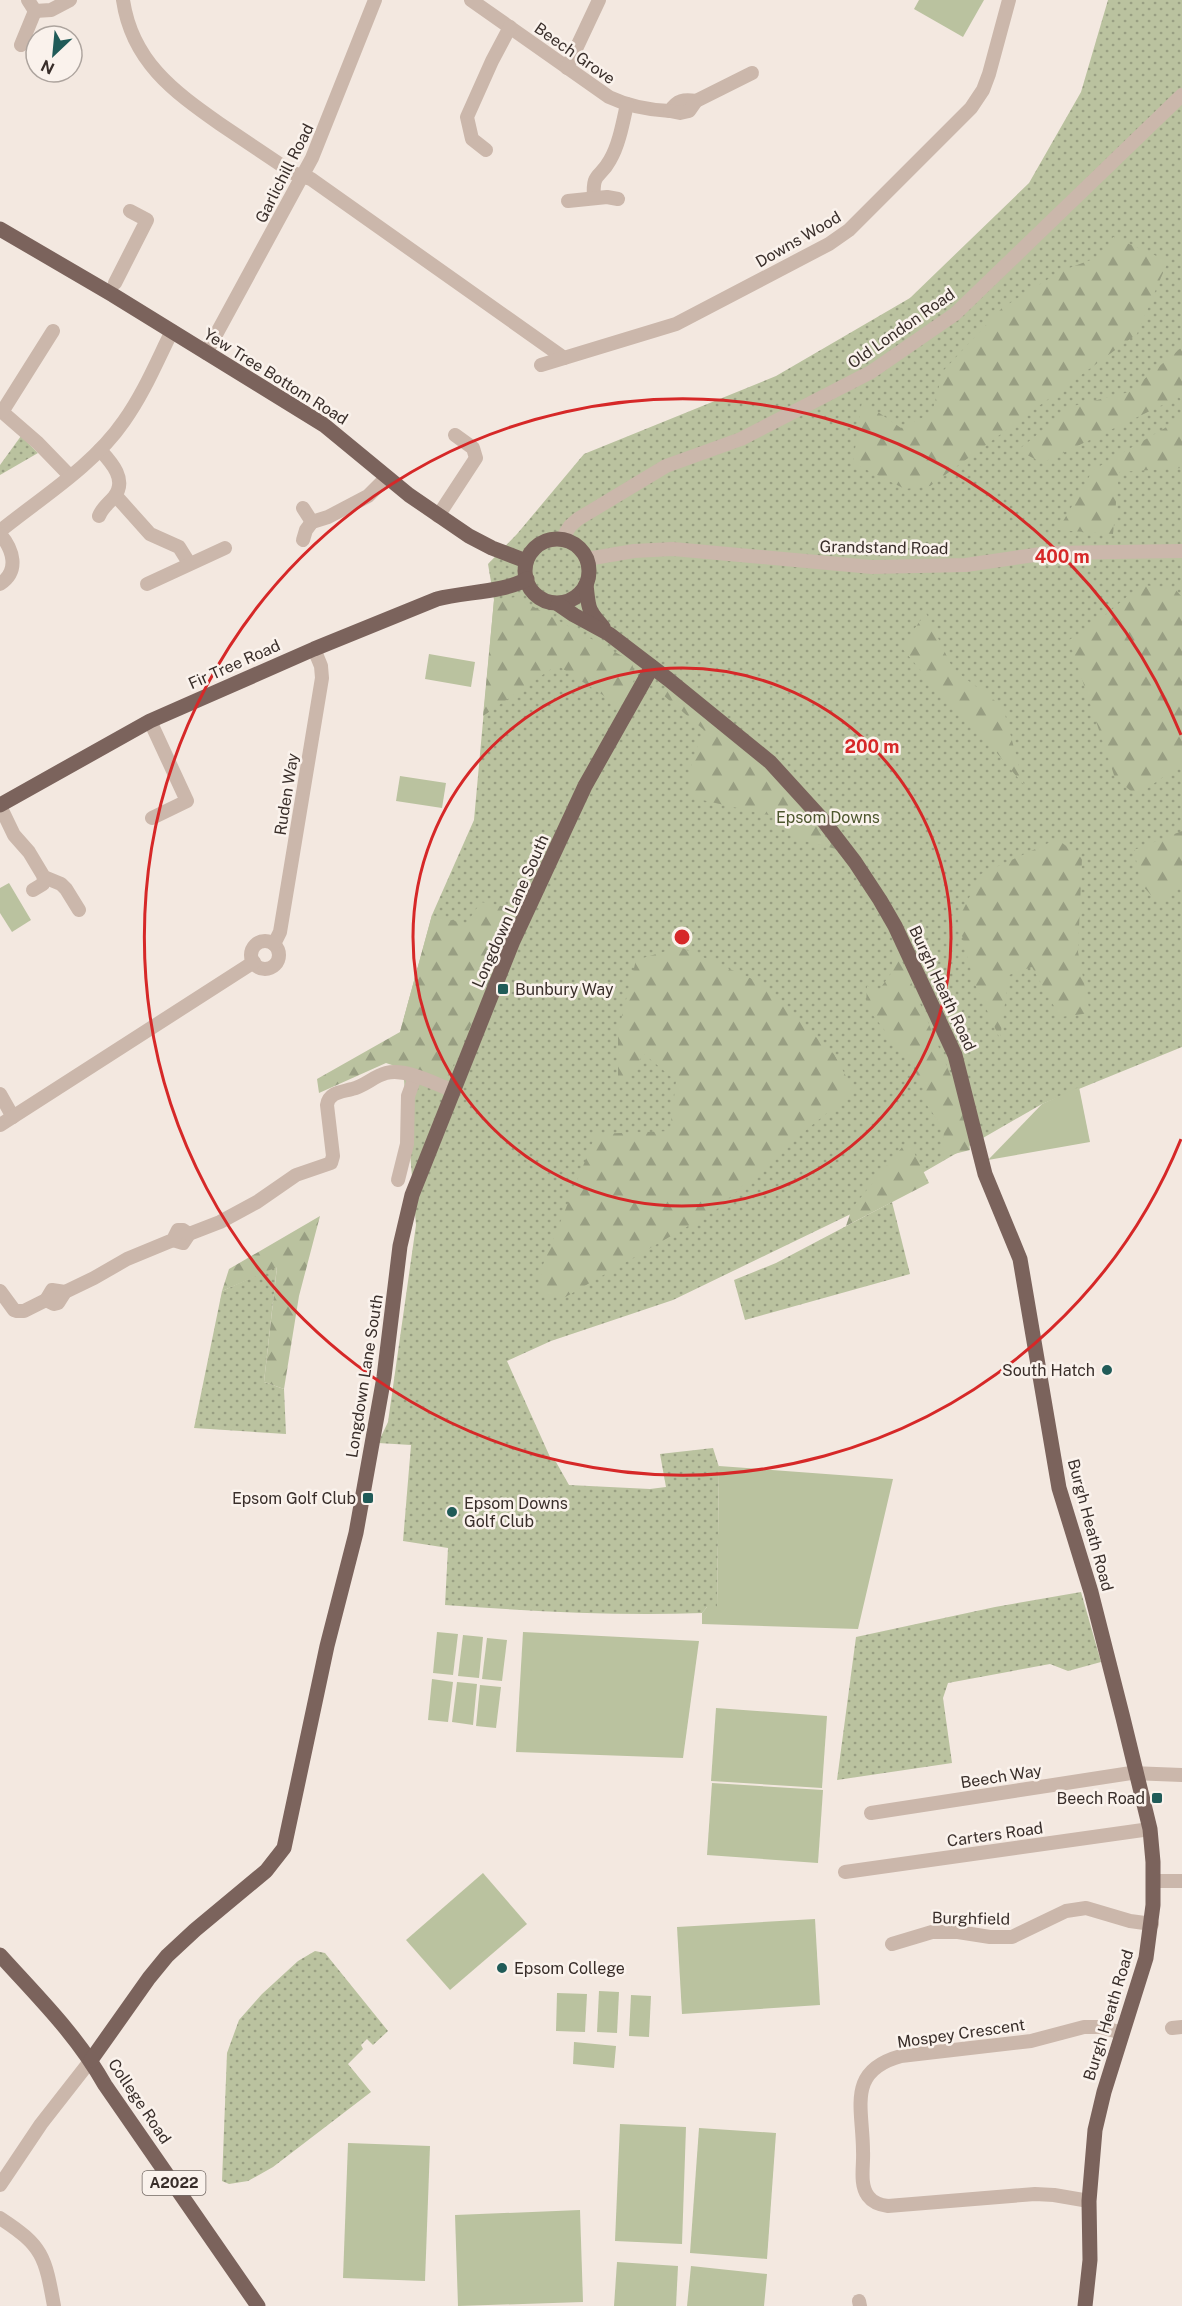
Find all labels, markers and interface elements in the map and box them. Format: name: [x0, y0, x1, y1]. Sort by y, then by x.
street label: Beech Grove: [531, 19, 619, 88]
north arrow: [24, 24, 84, 84]
text: N: [38, 56, 57, 78]
street label: Garlichill Road: [251, 120, 318, 226]
street label: Downs Wood: [752, 207, 844, 272]
street label: Old London Road: [844, 284, 958, 372]
street label: Yew Tree Bottom Road: [200, 324, 351, 429]
street label: Grandstand Road: [819, 537, 949, 558]
text: 400 m: [1034, 546, 1090, 567]
street label: Fir Tree Road: [185, 636, 283, 693]
text: 200 m: [845, 736, 899, 757]
street label: Ruden Way: [271, 751, 302, 837]
park label: Epsom Downs: [776, 808, 880, 827]
street label: Longdown Lane South: [468, 832, 553, 991]
street label: Burgh Heath Road: [905, 923, 980, 1054]
centre of rings: [672, 927, 692, 947]
place label: Bunbury Way: [515, 980, 614, 999]
marker: Bunbury Way: [496, 982, 510, 996]
street label: Longdown Lane South: [342, 1293, 387, 1459]
place label: South Hatch: [1002, 1361, 1095, 1380]
marker: South Hatch: [1100, 1363, 1114, 1377]
street label: Burgh Heath Road: [1064, 1457, 1117, 1593]
place label: Epsom Golf Club: [232, 1489, 356, 1508]
marker: Epsom Golf Club: [361, 1491, 375, 1505]
place label: Epsom Downs Golf Club: [464, 1494, 568, 1531]
marker: Epsom Downs Golf Club: [445, 1505, 459, 1519]
street label: Beech Way: [959, 1761, 1043, 1792]
place label: Beech Road: [1056, 1789, 1145, 1808]
marker: Beech Road: [1150, 1791, 1164, 1805]
street label: Carters Road: [946, 1818, 1044, 1851]
street label: Burghfield: [932, 1908, 1010, 1929]
street label: Burgh Heath Road: [1080, 1947, 1137, 2083]
place label: Epsom College: [514, 1959, 625, 1978]
marker: Epsom College: [495, 1961, 509, 1975]
street label: Mospey Crescent: [896, 2015, 1026, 2052]
street label: College Road: [104, 2055, 175, 2147]
road number: A2022: [142, 2171, 206, 2195]

